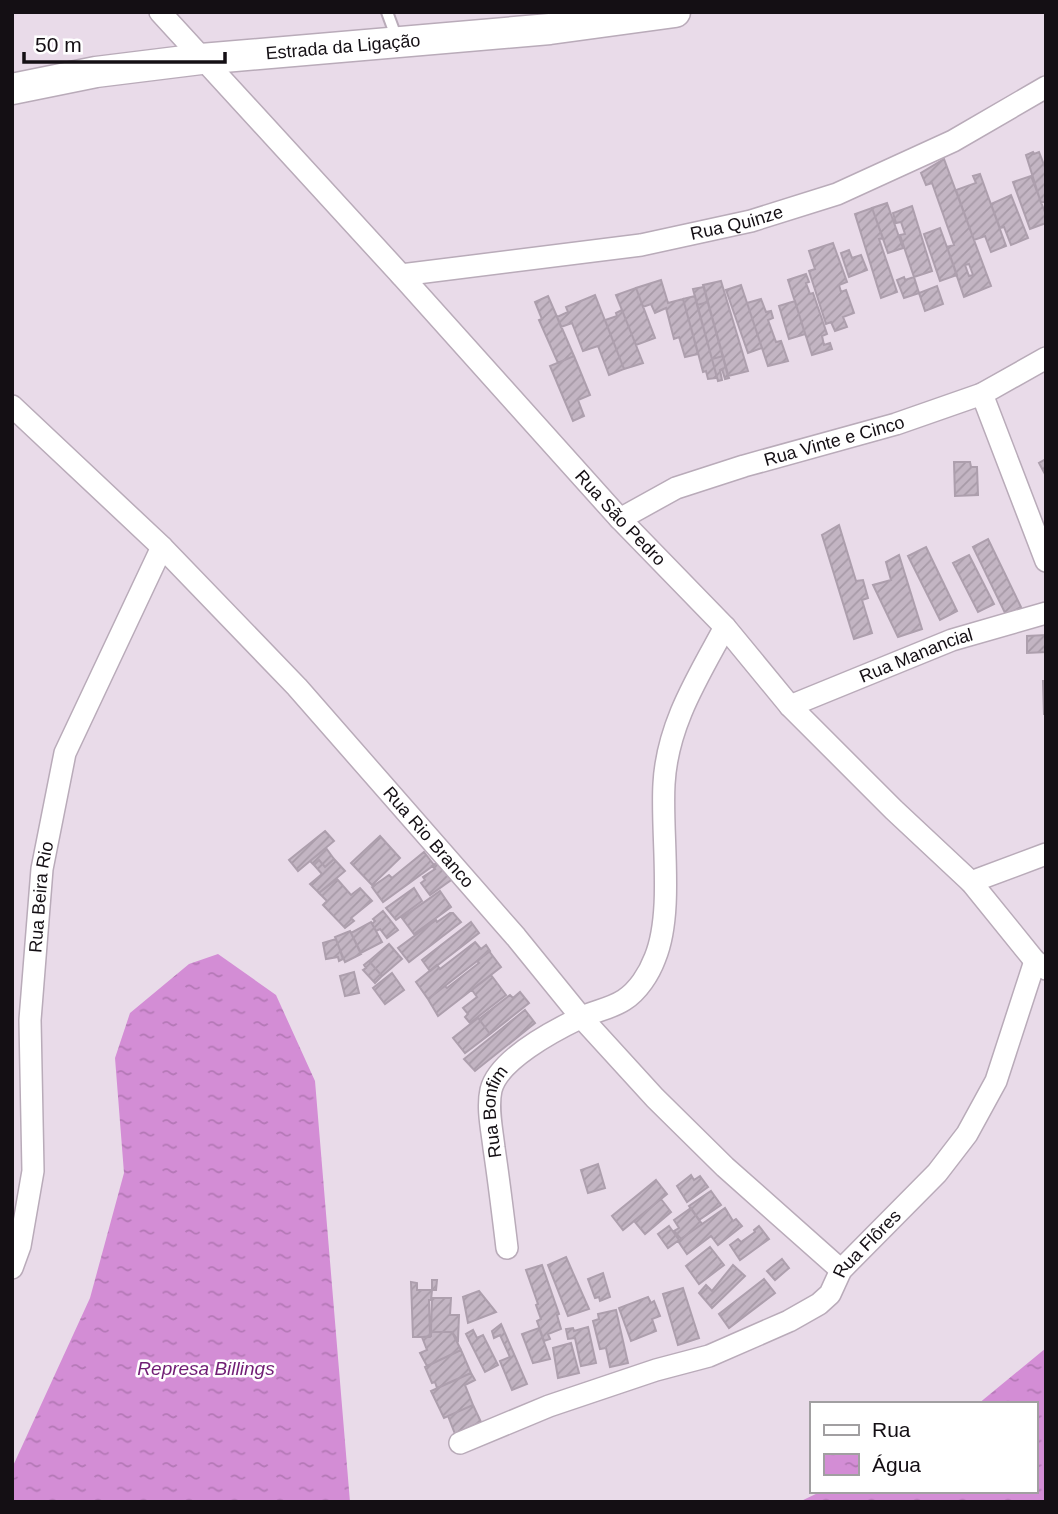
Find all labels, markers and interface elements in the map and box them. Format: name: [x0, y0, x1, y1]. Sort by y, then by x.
scale bar: [24, 21, 226, 65]
street label: Estrada da Ligação: [265, 30, 421, 63]
text: 50 m: [35, 33, 82, 56]
street label: Rua Quinze: [688, 202, 786, 244]
street label: Rua Vinte e Cinco: [762, 412, 907, 470]
street label: Rua São Pedro: [571, 466, 670, 570]
street label: Rua Manancial: [857, 625, 975, 687]
street label: Rua Rio Branco: [379, 783, 478, 892]
street label: Rua Beira Rio: [25, 840, 57, 954]
street label: Rua Bonfim: [479, 1062, 512, 1159]
street label: Rua Flôres: [829, 1205, 905, 1281]
water label: Represa Billings: [137, 1358, 275, 1379]
legend: [810, 1402, 1037, 1493]
text: Rua: [872, 1418, 911, 1441]
text: Água: [872, 1453, 921, 1476]

